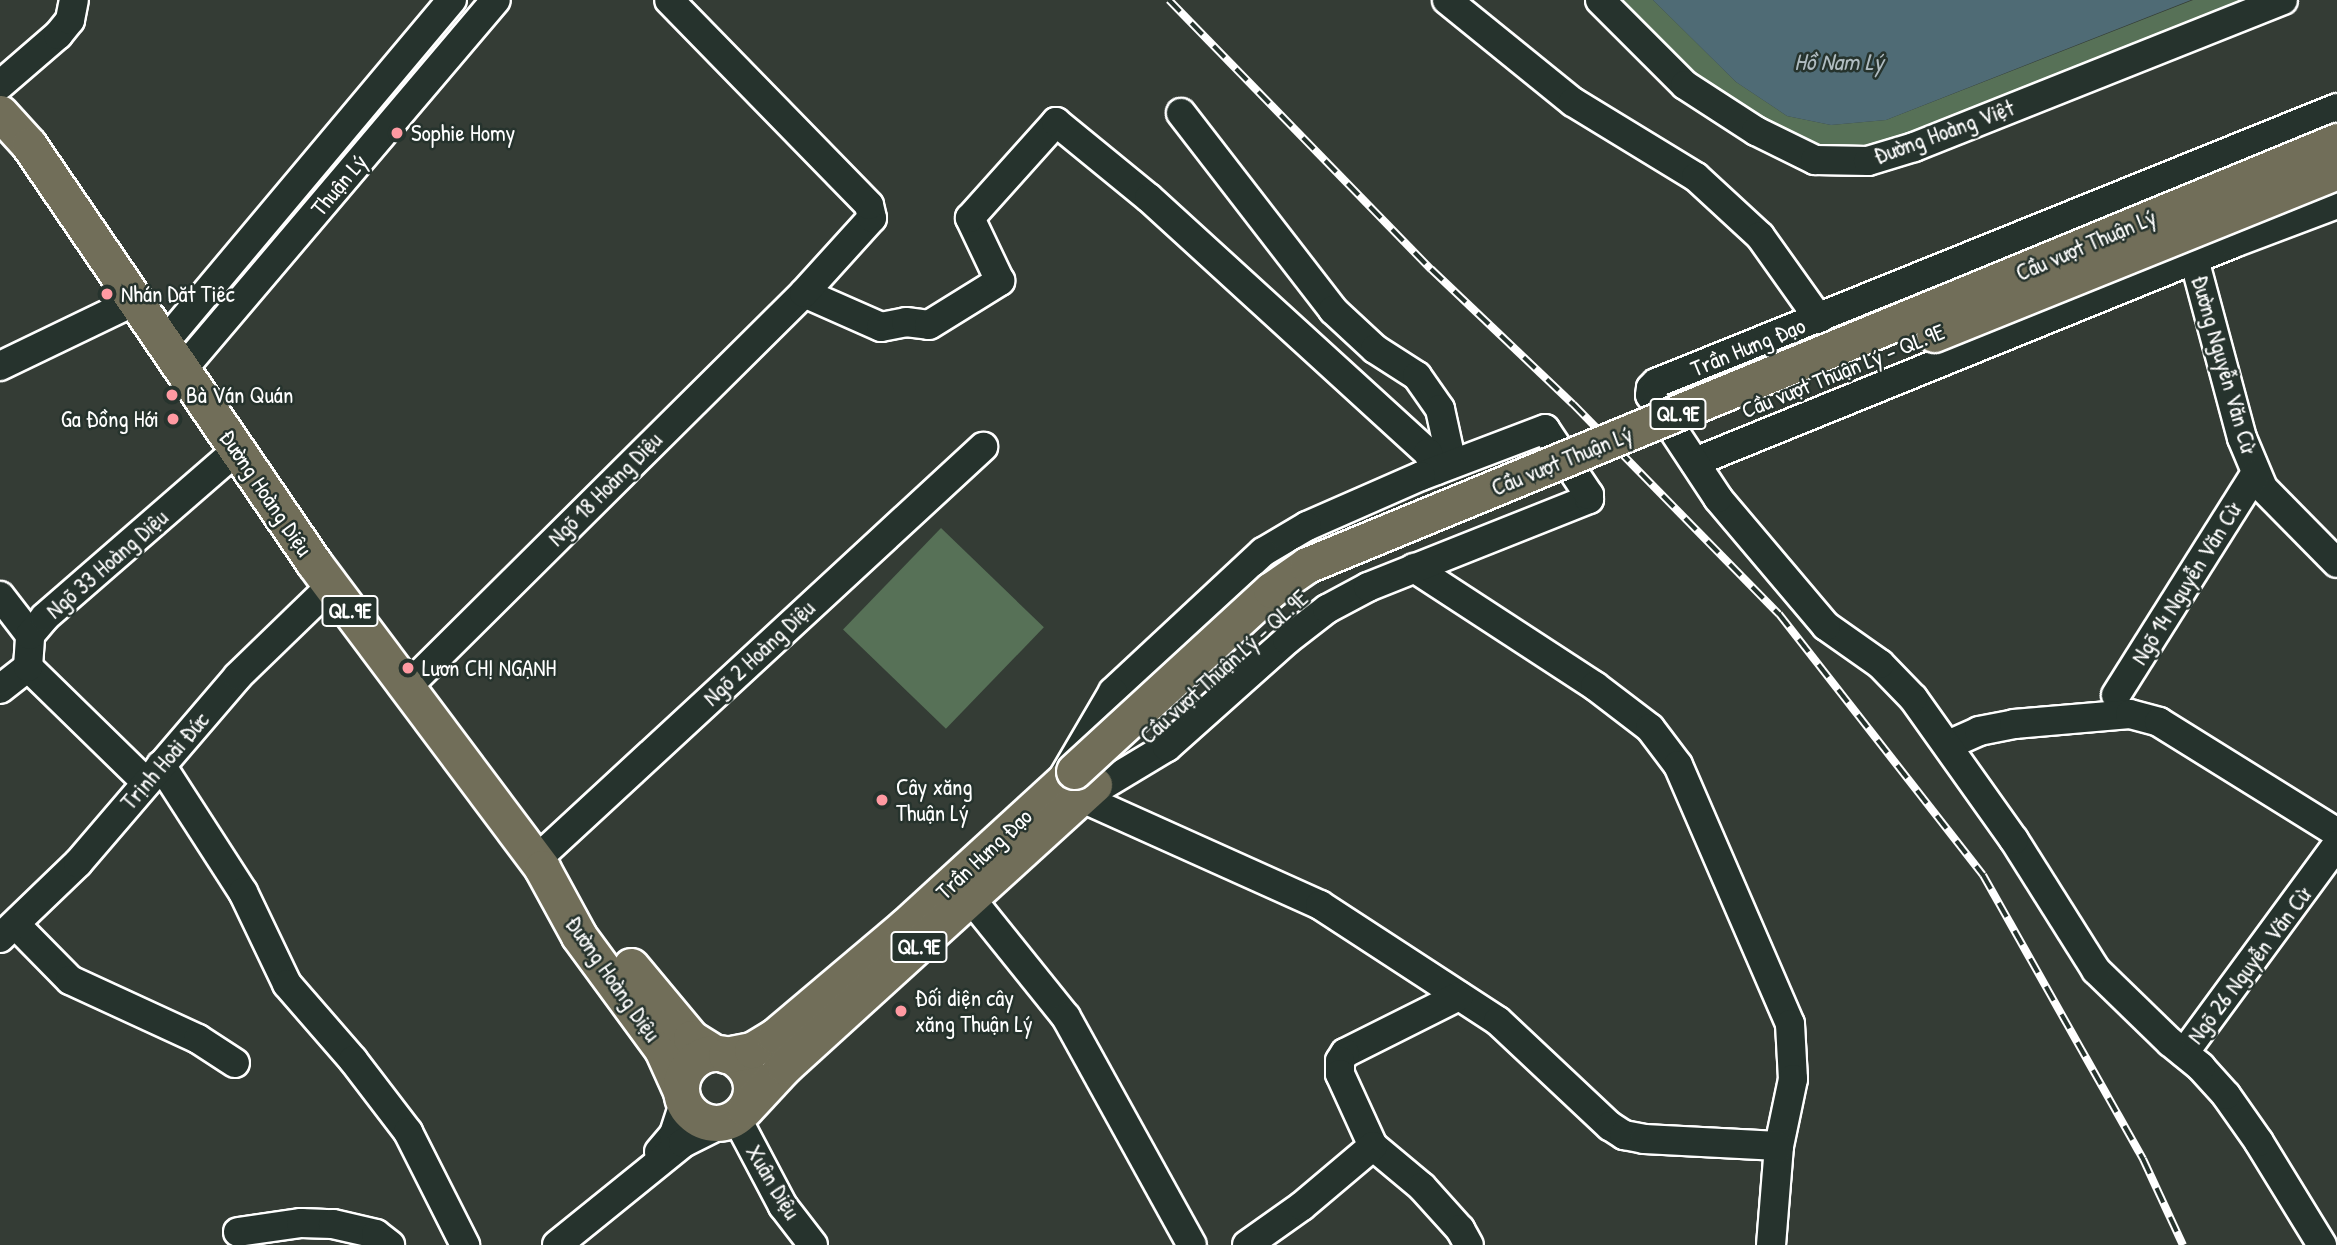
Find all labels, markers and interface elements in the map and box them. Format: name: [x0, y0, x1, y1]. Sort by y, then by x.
water label: Hồ Nam Lý: [1794, 48, 1884, 76]
street label: Đường Hoàng Việt: [1870, 94, 2018, 170]
place label: Sophie Homy: [411, 119, 515, 147]
marker: Sophie Homy: [389, 125, 405, 141]
street label: Thuận Lý: [305, 148, 373, 222]
street label: Cầu vượt Thuận Lý: [2012, 203, 2160, 287]
street label: Đường Nguyễn Văn Cừ: [2186, 272, 2262, 456]
place label: Nhán Dăt Tiêc: [121, 280, 235, 308]
marker: Nhán Dăt Tiêc: [99, 286, 115, 302]
street label: Trần Hưng Đạo: [1687, 312, 1809, 382]
street label: Cầu vượt Thuận Lý - QL.9E: [1737, 318, 1949, 424]
place label: Bà Ván Quán: [186, 381, 293, 409]
marker: Bà Ván Quán: [164, 387, 180, 403]
road number: QL.9E: [1648, 396, 1708, 432]
place label: Ga Đồng Hới: [61, 405, 159, 433]
marker: Ga Đồng Hới: [165, 411, 181, 427]
street label: Cầu vượt Thuận Lý: [1487, 420, 1637, 502]
street label: Đường Hoàng Diệu: [214, 425, 318, 561]
street label: Ngõ 18 Hoàng Diệu: [542, 426, 668, 552]
street label: Ngõ 14 Nguyễn Văn Cừ: [2125, 498, 2247, 670]
street label: Ngõ 33 Hoàng Diệu: [40, 504, 174, 624]
street label: Cầu vượt Thuận Lý - QL.9E: [1134, 584, 1314, 750]
road number: QL.9E: [320, 594, 380, 628]
street label: Ngõ 2 Hoàng Diệu: [697, 594, 821, 712]
place label: Lươn CHỊ NGẠNH: [422, 654, 556, 682]
marker: Lươn CHỊ NGẠNH: [400, 660, 416, 676]
street label: Trịnh Hoài Đức: [115, 707, 215, 815]
place label: Cây xăng Thuận Lý: [896, 773, 973, 827]
marker: Cây xăng Thuận Lý: [874, 792, 890, 808]
street label: Trần Hưng Đạo: [930, 803, 1038, 905]
street label: Ngõ 26 Nguyễn Văn Cừ: [2181, 883, 2317, 1049]
street label: Đường Hoàng Diệu: [560, 911, 666, 1047]
road number: QL.9E: [889, 930, 949, 964]
place label: Đối diện cây xăng Thuận Lý: [915, 984, 1033, 1038]
marker: Đối diện cây xăng Thuận Lý: [893, 1003, 909, 1019]
street label: Xuân Diệu: [740, 1140, 806, 1224]

